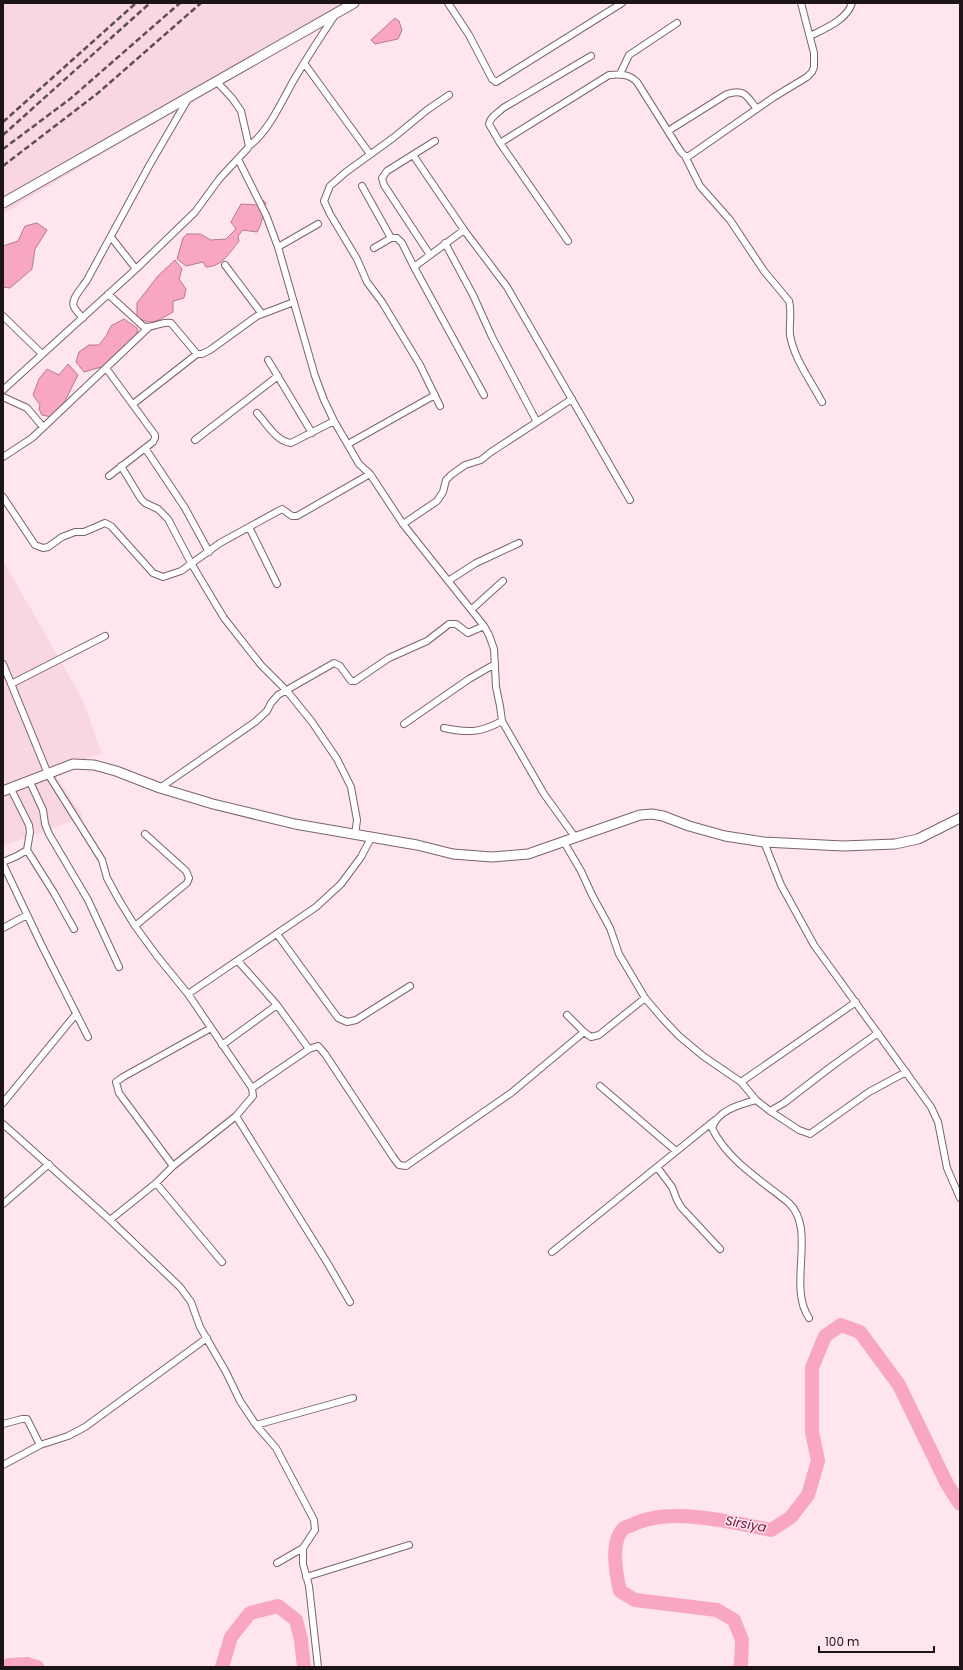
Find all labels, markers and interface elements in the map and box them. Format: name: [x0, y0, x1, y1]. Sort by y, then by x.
water label: Sirsiya: [724, 1511, 768, 1537]
scale bar: [819, 1628, 934, 1654]
text: 100 m: [825, 1633, 859, 1650]

